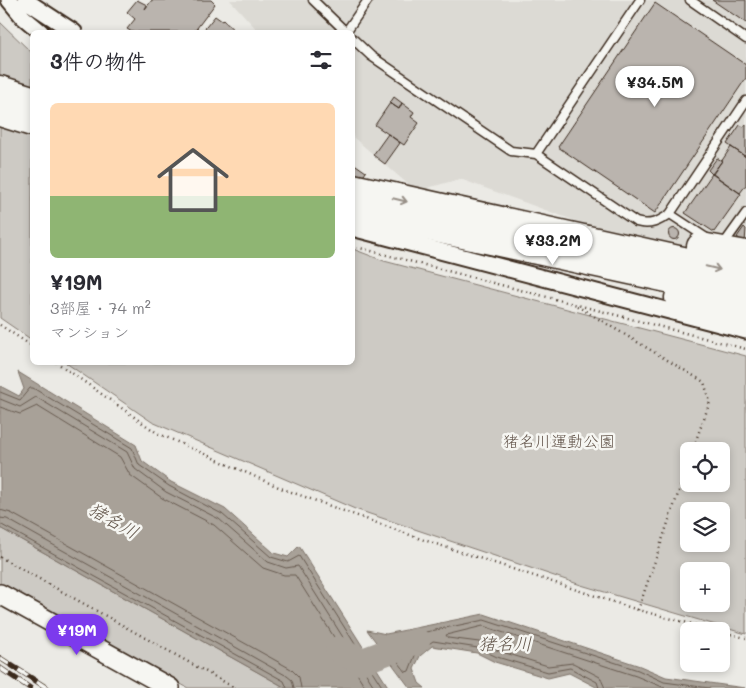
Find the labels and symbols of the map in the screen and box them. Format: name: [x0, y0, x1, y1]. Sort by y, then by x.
pin: ¥34.5M: [614, 66, 696, 108]
one-way arrow: [391, 196, 407, 205]
pin: ¥33.2M: [512, 224, 594, 266]
one-way arrow: [704, 264, 720, 273]
park label: 猪名川運動公園: [503, 430, 615, 451]
water label: 猪名川: [85, 496, 143, 544]
pin: ¥19M: [47, 614, 107, 656]
water label: 猪名川: [478, 631, 532, 655]

